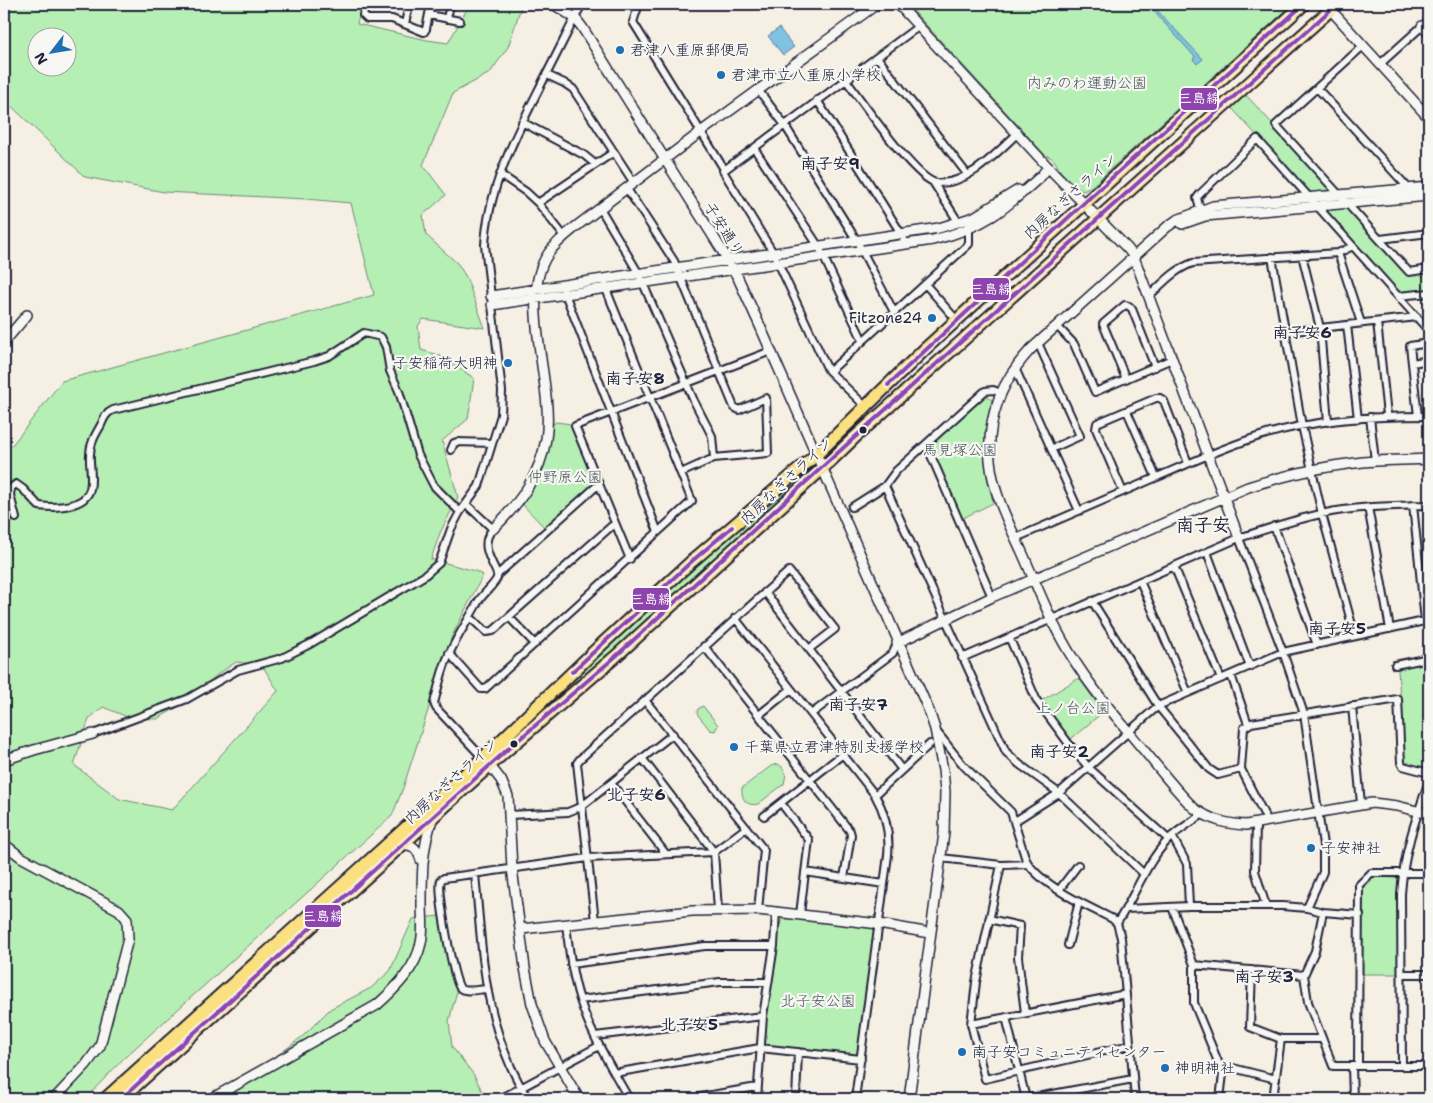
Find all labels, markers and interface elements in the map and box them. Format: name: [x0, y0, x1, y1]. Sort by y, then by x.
north arrow: [28, 28, 78, 78]
place label: 君津八重原郵便局: [630, 40, 750, 60]
marker: 君津八重原郵便局: [614, 44, 626, 56]
text: N: [30, 49, 51, 68]
place label: 君津市立八重原小学校: [731, 65, 881, 85]
marker: 君津市立八重原小学校: [715, 69, 727, 81]
park label: 内みのわ運動公園: [1027, 73, 1147, 93]
line badge: 三島線: [1180, 87, 1218, 111]
text: 三島線: [1178, 89, 1220, 107]
street label: 内房なぎさライン: [1019, 149, 1121, 243]
district label: 南子安9: [800, 153, 860, 174]
street label: 子安通り: [700, 198, 748, 260]
line badge: 三島線: [972, 277, 1010, 301]
text: 三島線: [970, 280, 1012, 298]
place label: Fitzone24: [849, 308, 922, 328]
marker: Fitzone24: [926, 312, 938, 324]
district label: 南子安6: [1272, 322, 1332, 343]
place label: 子安稲荷大明神: [393, 353, 498, 373]
marker: 子安稲荷大明神: [502, 357, 514, 369]
district label: 南子安8: [605, 368, 665, 389]
unlabelled marker: [858, 425, 868, 435]
street label: 内房なぎさライン: [736, 433, 836, 529]
park label: 馬見塚公園: [922, 440, 998, 460]
park label: 仲野原公園: [527, 467, 603, 487]
district label: 南子安: [1176, 513, 1230, 537]
line badge: 三島線: [632, 587, 670, 611]
text: 三島線: [630, 590, 672, 608]
district label: 南子安5: [1308, 618, 1366, 639]
district label: 南子安7: [828, 694, 888, 715]
park label: 上ノ台公園: [1035, 698, 1111, 718]
street label: 内房なぎさライン: [400, 734, 502, 828]
place label: 千葉県立君津特別支援学校: [744, 737, 924, 757]
unlabelled marker: [509, 739, 519, 749]
marker: 千葉県立君津特別支援学校: [728, 741, 740, 753]
district label: 南子安2: [1029, 741, 1089, 762]
district label: 北子安6: [606, 784, 666, 805]
place label: 子安神社: [1321, 838, 1381, 858]
marker: 子安神社: [1305, 842, 1317, 854]
line badge: 三島線: [304, 904, 342, 928]
text: 三島線: [302, 907, 344, 925]
district label: 南子安3: [1234, 966, 1294, 987]
park label: 北子安公園: [780, 991, 856, 1011]
district label: 北子安5: [660, 1014, 718, 1035]
place label: 南子安コミュニティセンター: [972, 1042, 1166, 1062]
marker: 南子安コミュニティセンター: [956, 1046, 968, 1058]
place label: 神明神社: [1175, 1058, 1235, 1078]
marker: 神明神社: [1159, 1062, 1171, 1074]

